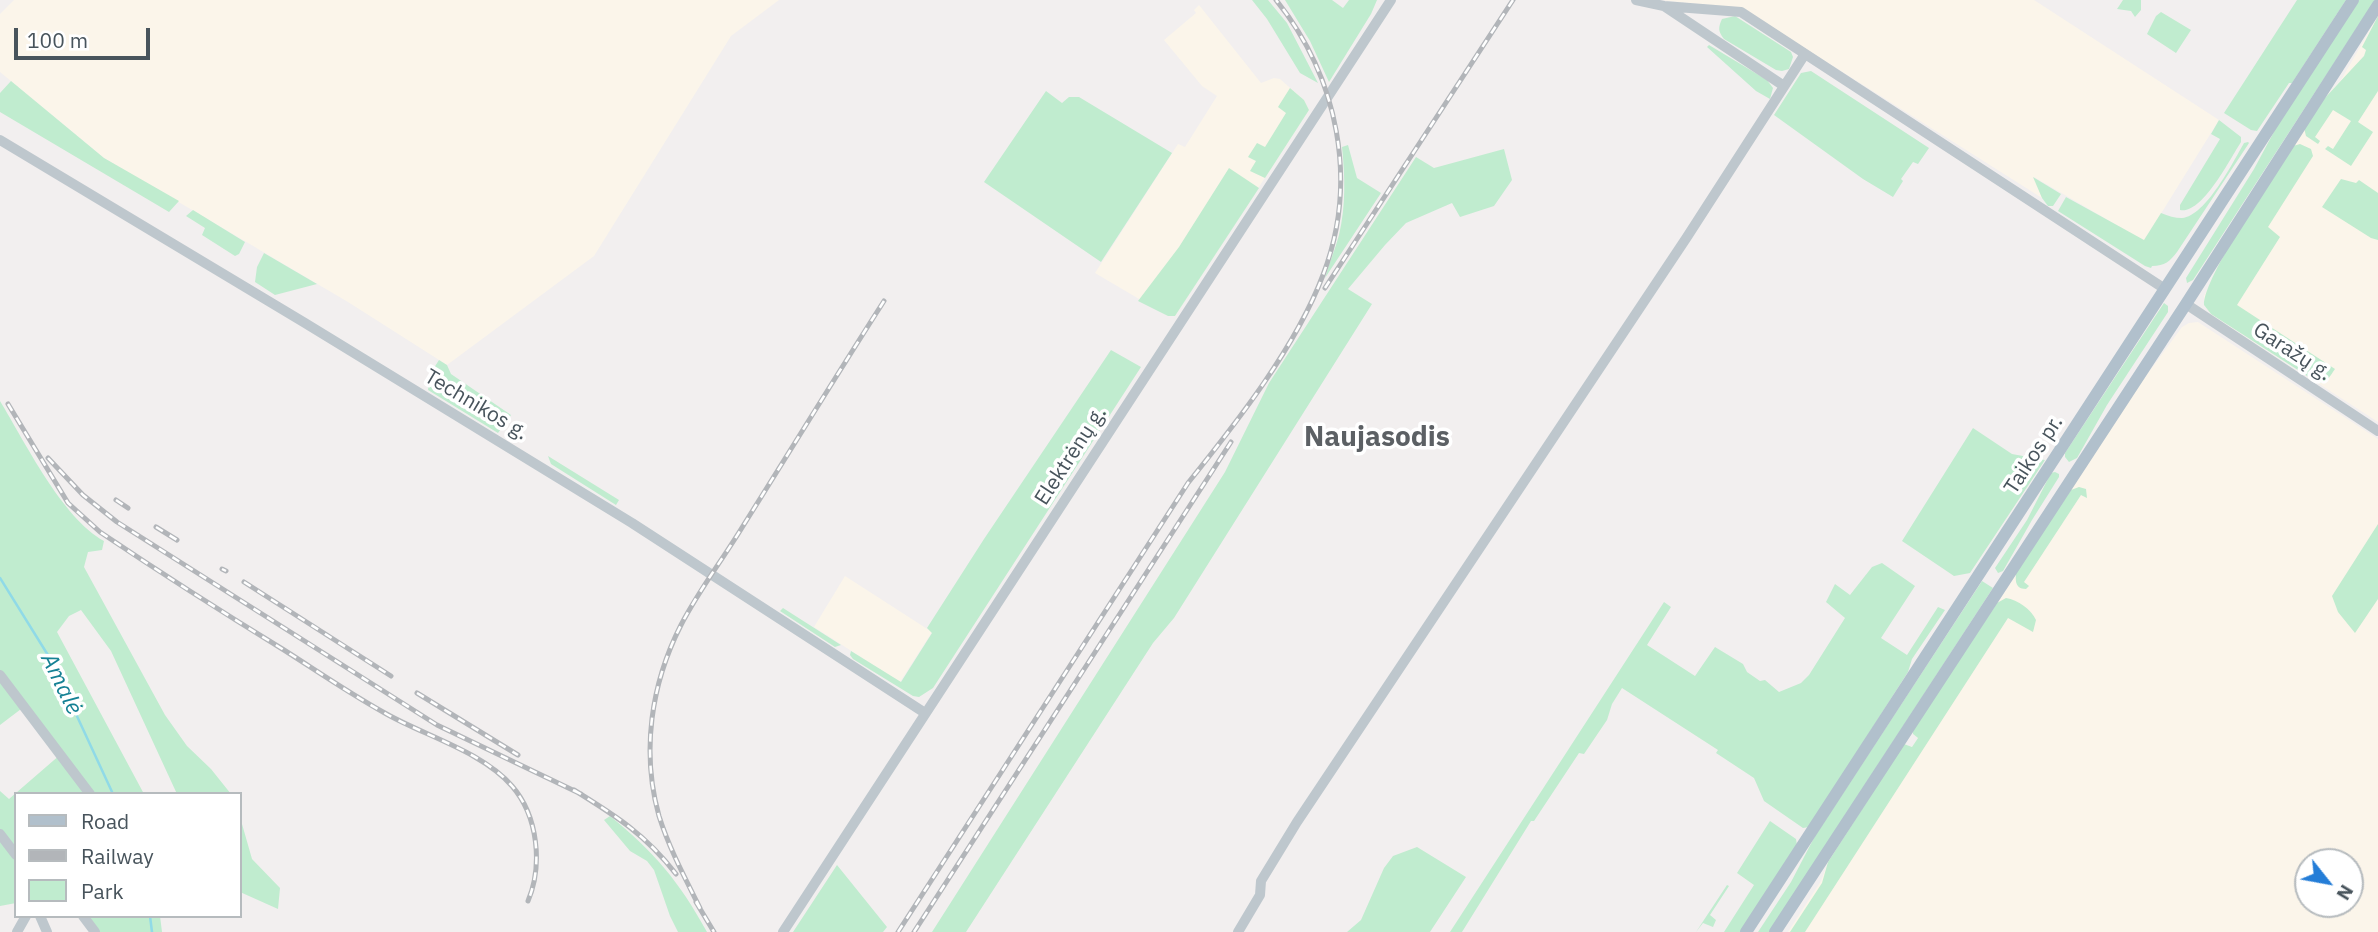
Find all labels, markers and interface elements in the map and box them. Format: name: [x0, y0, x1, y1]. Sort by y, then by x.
scale bar: [18, 14, 154, 58]
text: 100 m: [27, 26, 88, 54]
street label: Garažų g.: [2248, 317, 2336, 387]
street label: Technikos g.: [420, 364, 532, 446]
street label: Elektrėnų g.: [1030, 402, 1112, 510]
street label: Taikos pr.: [1999, 411, 2069, 499]
district label: Naujasodis: [1304, 421, 1450, 455]
water label: Amalė: [34, 649, 88, 719]
legend: [14, 792, 242, 918]
text: Road: [81, 807, 129, 835]
text: Railway: [81, 842, 154, 870]
north arrow: [2294, 848, 2364, 918]
text: Park: [81, 877, 124, 905]
text: N: [2331, 881, 2359, 905]

